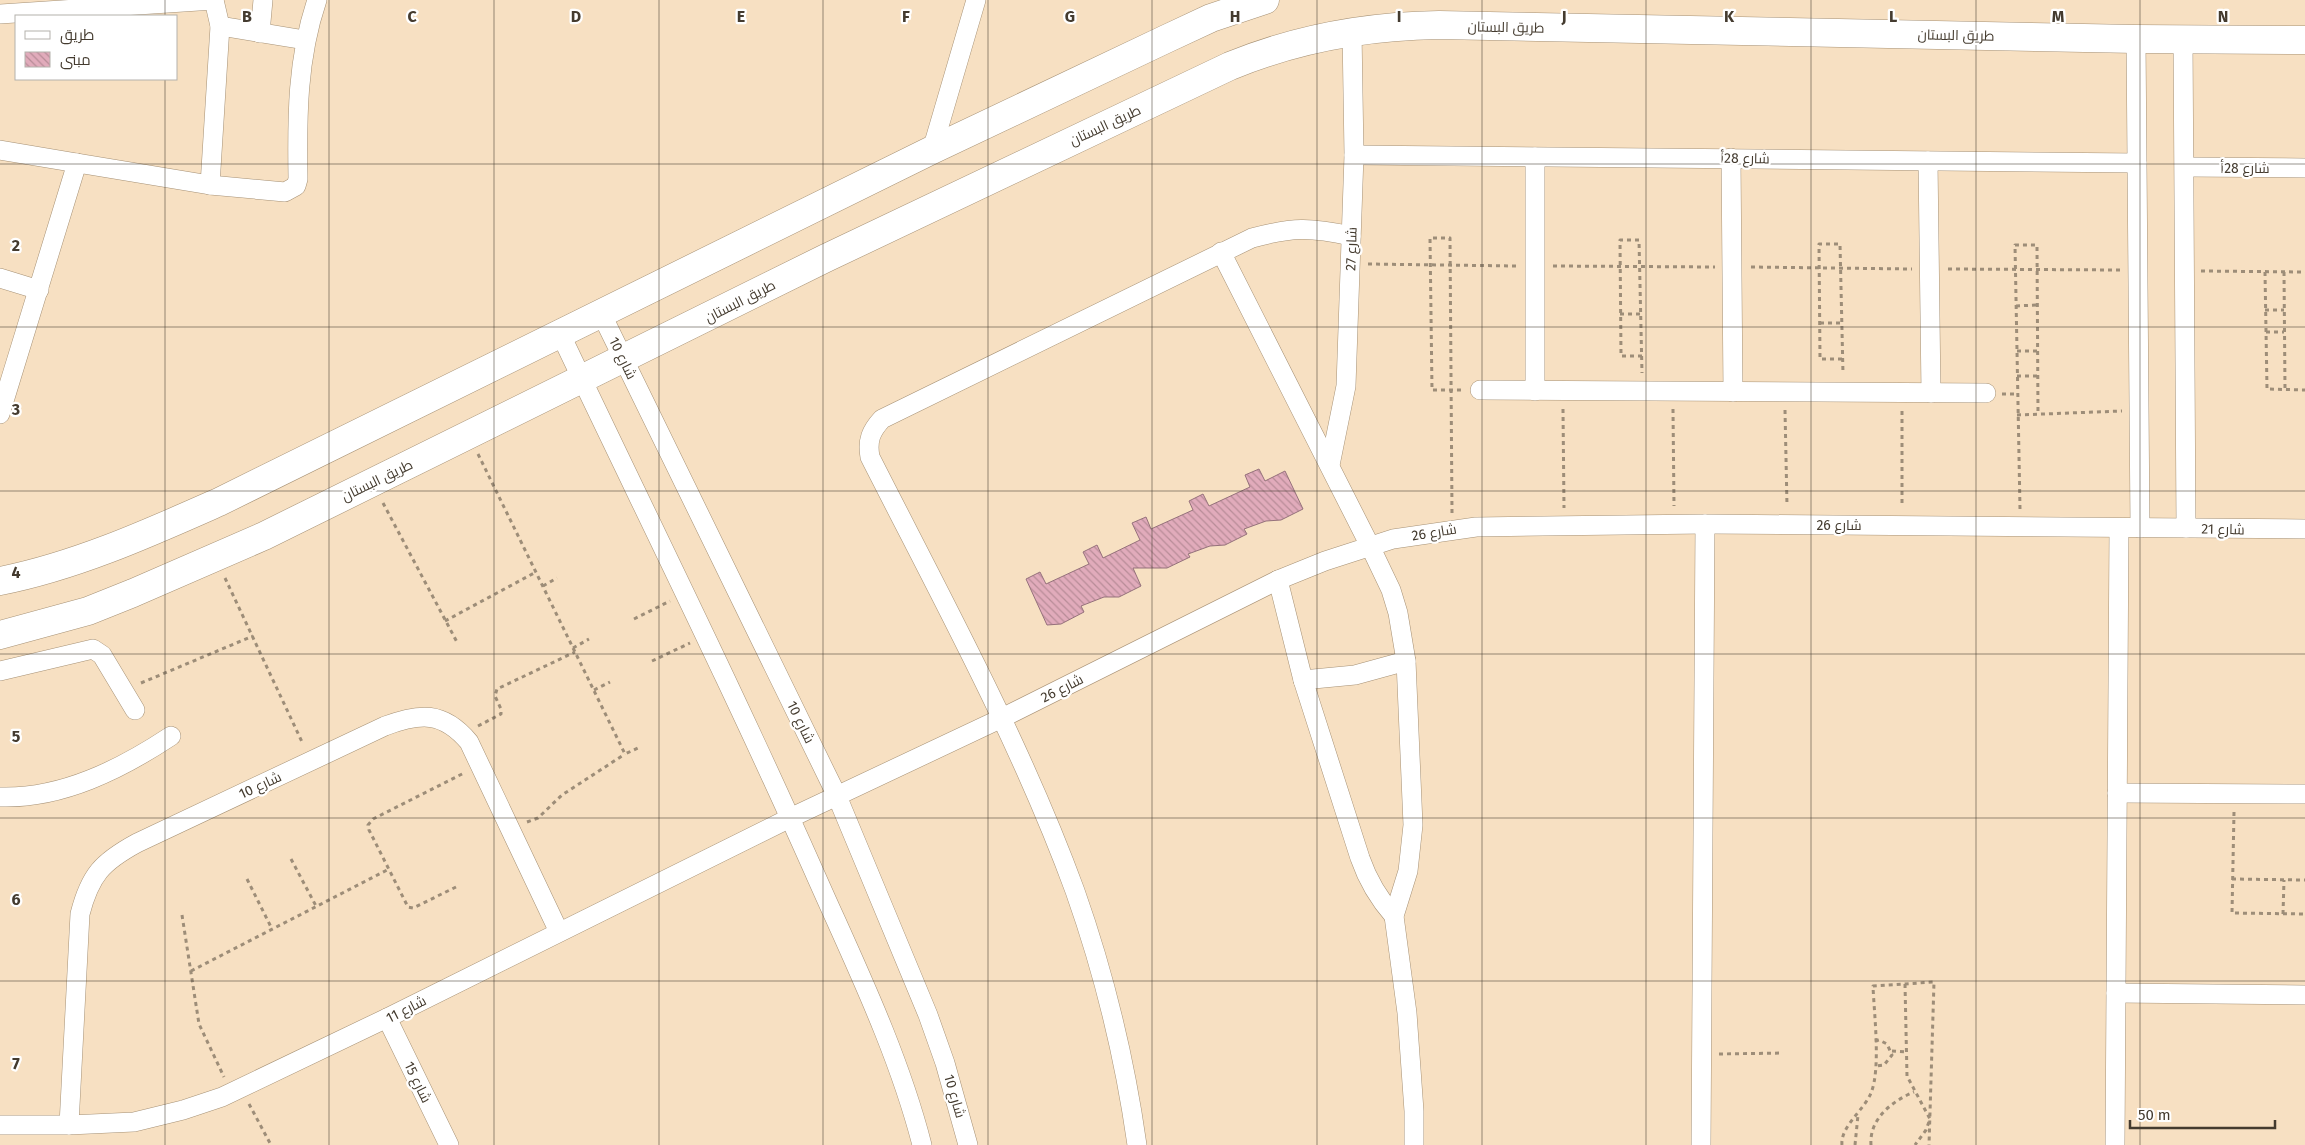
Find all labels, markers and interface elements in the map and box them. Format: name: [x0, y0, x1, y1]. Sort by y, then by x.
text: B: [242, 7, 252, 26]
text: C: [407, 7, 417, 26]
text: D: [571, 7, 581, 26]
text: E: [737, 7, 745, 26]
text: F: [902, 7, 910, 26]
text: G: [1065, 7, 1075, 26]
text: H: [1230, 7, 1240, 26]
text: I: [1397, 7, 1401, 26]
text: J: [1560, 7, 1567, 26]
text: K: [1724, 7, 1735, 26]
text: L: [1889, 7, 1897, 26]
text: M: [2052, 7, 2065, 26]
text: N: [2218, 7, 2228, 26]
legend: [15, 15, 178, 80]
street label: طريق البستان: [1467, 18, 1545, 37]
text: طريق: [60, 26, 94, 45]
street label: طريق البستان: [1917, 26, 1995, 45]
text: مبنى: [60, 51, 91, 70]
street label: طريق البستان: [1067, 101, 1144, 149]
street label: شارع 28أ: [1720, 149, 1770, 167]
street label: شارع 28أ: [2220, 159, 2270, 177]
street label: شارع 27: [1342, 227, 1361, 271]
text: 2: [12, 236, 20, 255]
street label: طريق البستان: [702, 276, 778, 327]
street label: شارع 10: [605, 334, 640, 382]
text: 3: [11, 400, 20, 419]
street label: طريق البستان: [339, 456, 416, 505]
street label: شارع 26: [1816, 517, 1862, 534]
street label: شارع 26: [1410, 521, 1458, 544]
street label: شارع 21: [2201, 521, 2245, 538]
text: 4: [11, 563, 21, 582]
street label: شارع 26: [1038, 671, 1086, 706]
street label: شارع 10: [783, 698, 818, 746]
text: 5: [12, 727, 21, 746]
street label: شارع 10: [236, 768, 284, 803]
text: 6: [11, 890, 21, 909]
street label: شارع 11: [383, 992, 429, 1027]
text: 7: [12, 1054, 20, 1073]
street label: شارع 15: [400, 1059, 435, 1106]
street label: شارع 10: [940, 1072, 969, 1120]
scale bar: [2130, 1098, 2275, 1130]
text: 50 m: [2138, 1106, 2171, 1124]

